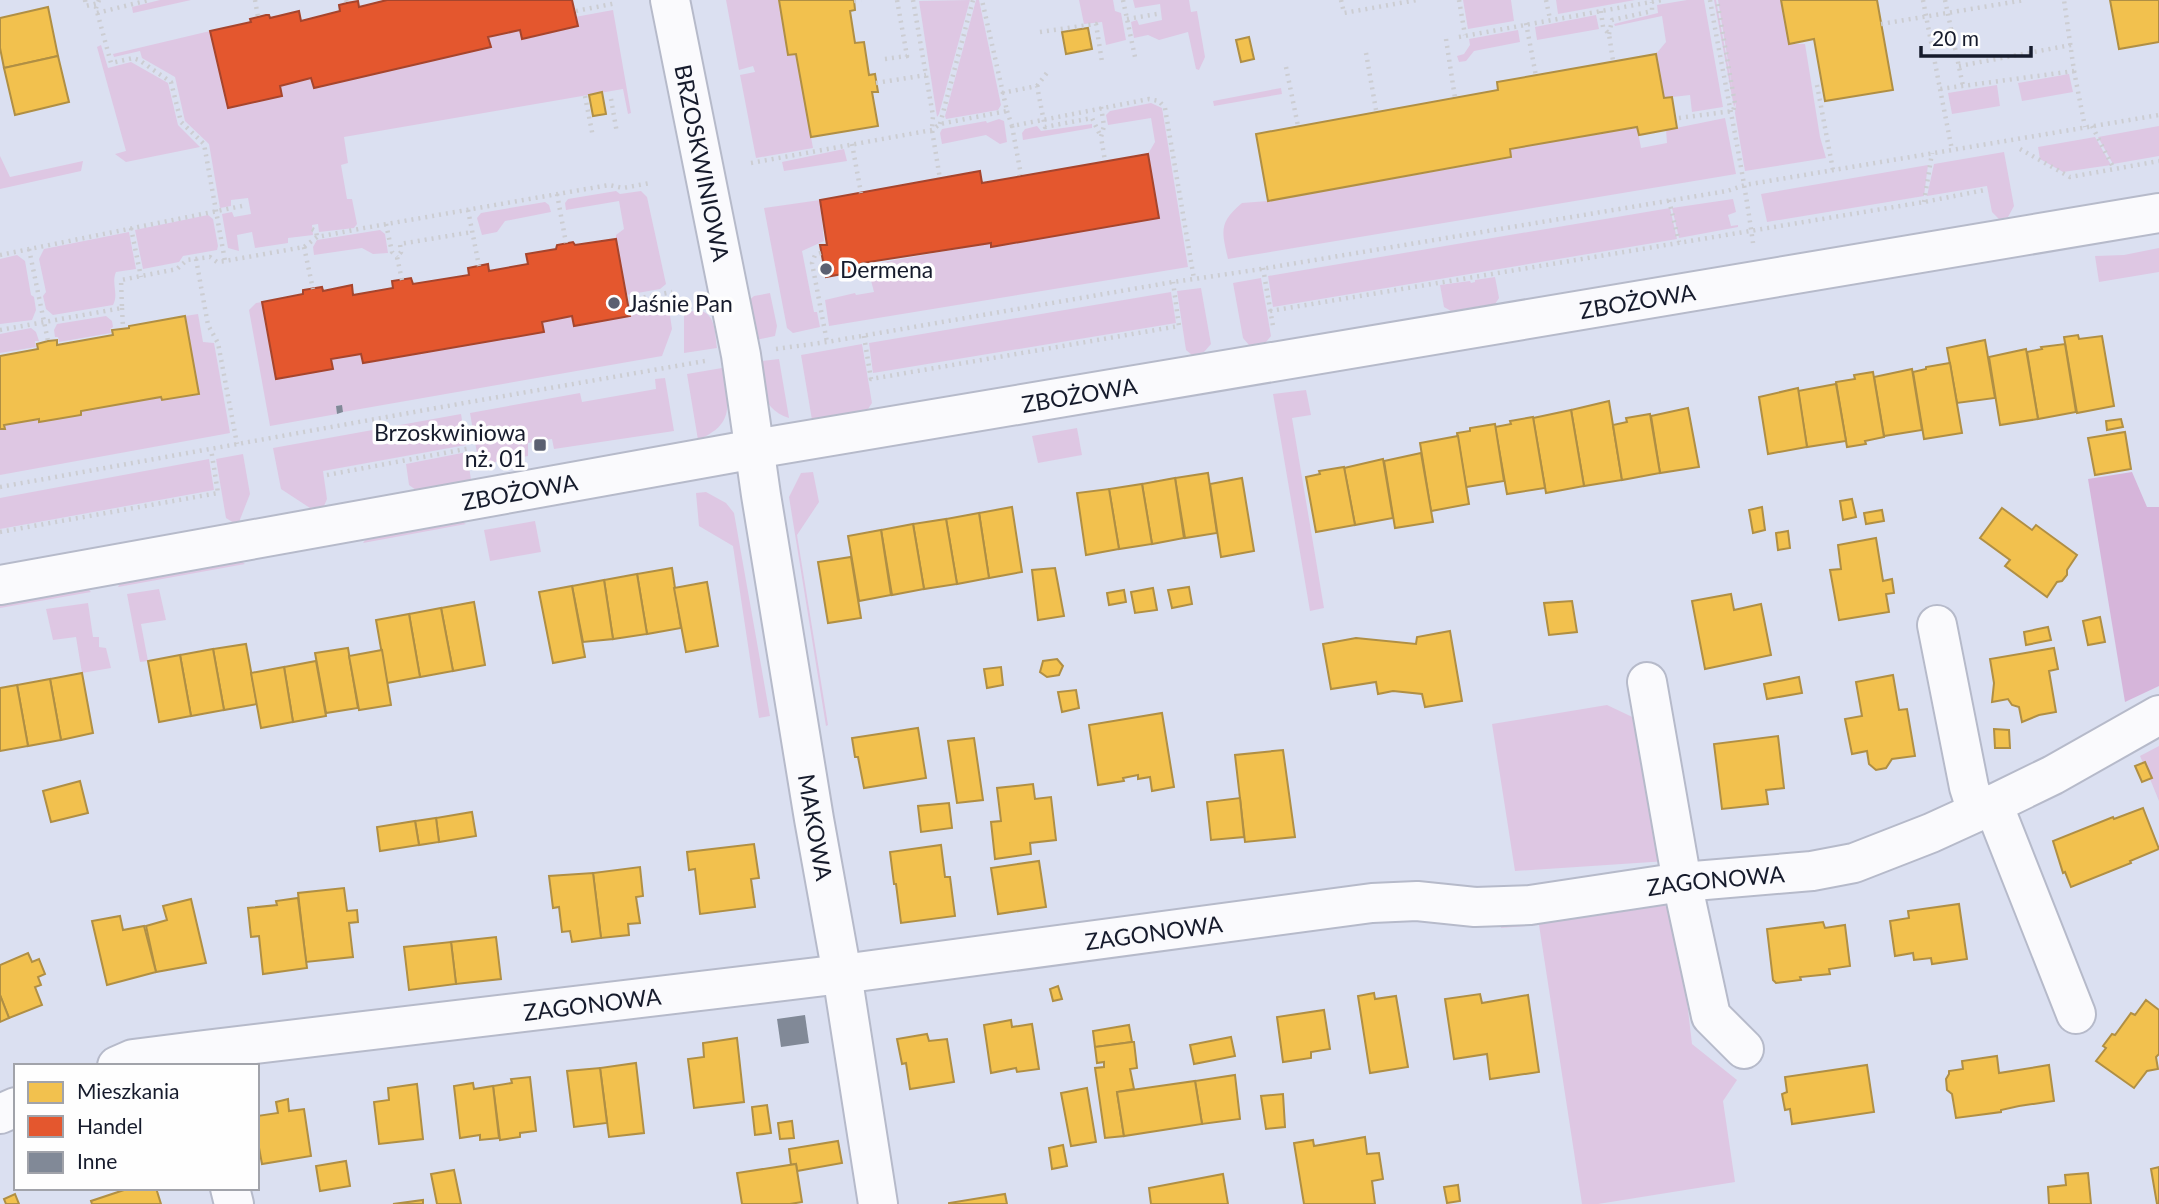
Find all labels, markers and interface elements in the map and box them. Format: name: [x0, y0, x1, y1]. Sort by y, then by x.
scale bar: [1921, 14, 2031, 58]
text: 20 m: [1932, 25, 1979, 50]
street label: BRZOSKWINIOWA: [669, 62, 736, 264]
place label: Dermena: [840, 255, 933, 283]
marker: Dermena: [818, 261, 834, 277]
street label: ZBOŻOWA: [1578, 277, 1698, 324]
place label: Jaśnie Pan: [628, 289, 733, 317]
marker: Jaśnie Pan: [606, 295, 622, 311]
street label: ZBOŻOWA: [1019, 371, 1140, 418]
place label: Brzoskwiniowa nż. 01: [374, 418, 526, 472]
marker: Brzoskwiniowa nż. 01: [532, 437, 548, 453]
street label: ZBOŻOWA: [460, 467, 580, 516]
street label: MAKOWA: [793, 772, 839, 883]
street label: ZAGONOWA: [1645, 859, 1786, 901]
street label: ZAGONOWA: [1083, 909, 1225, 955]
street label: ZAGONOWA: [522, 982, 663, 1026]
legend: [14, 1064, 259, 1190]
text: Mieszkania: [77, 1078, 179, 1103]
text: Handel: [77, 1113, 143, 1138]
text: Inne: [77, 1148, 117, 1173]

